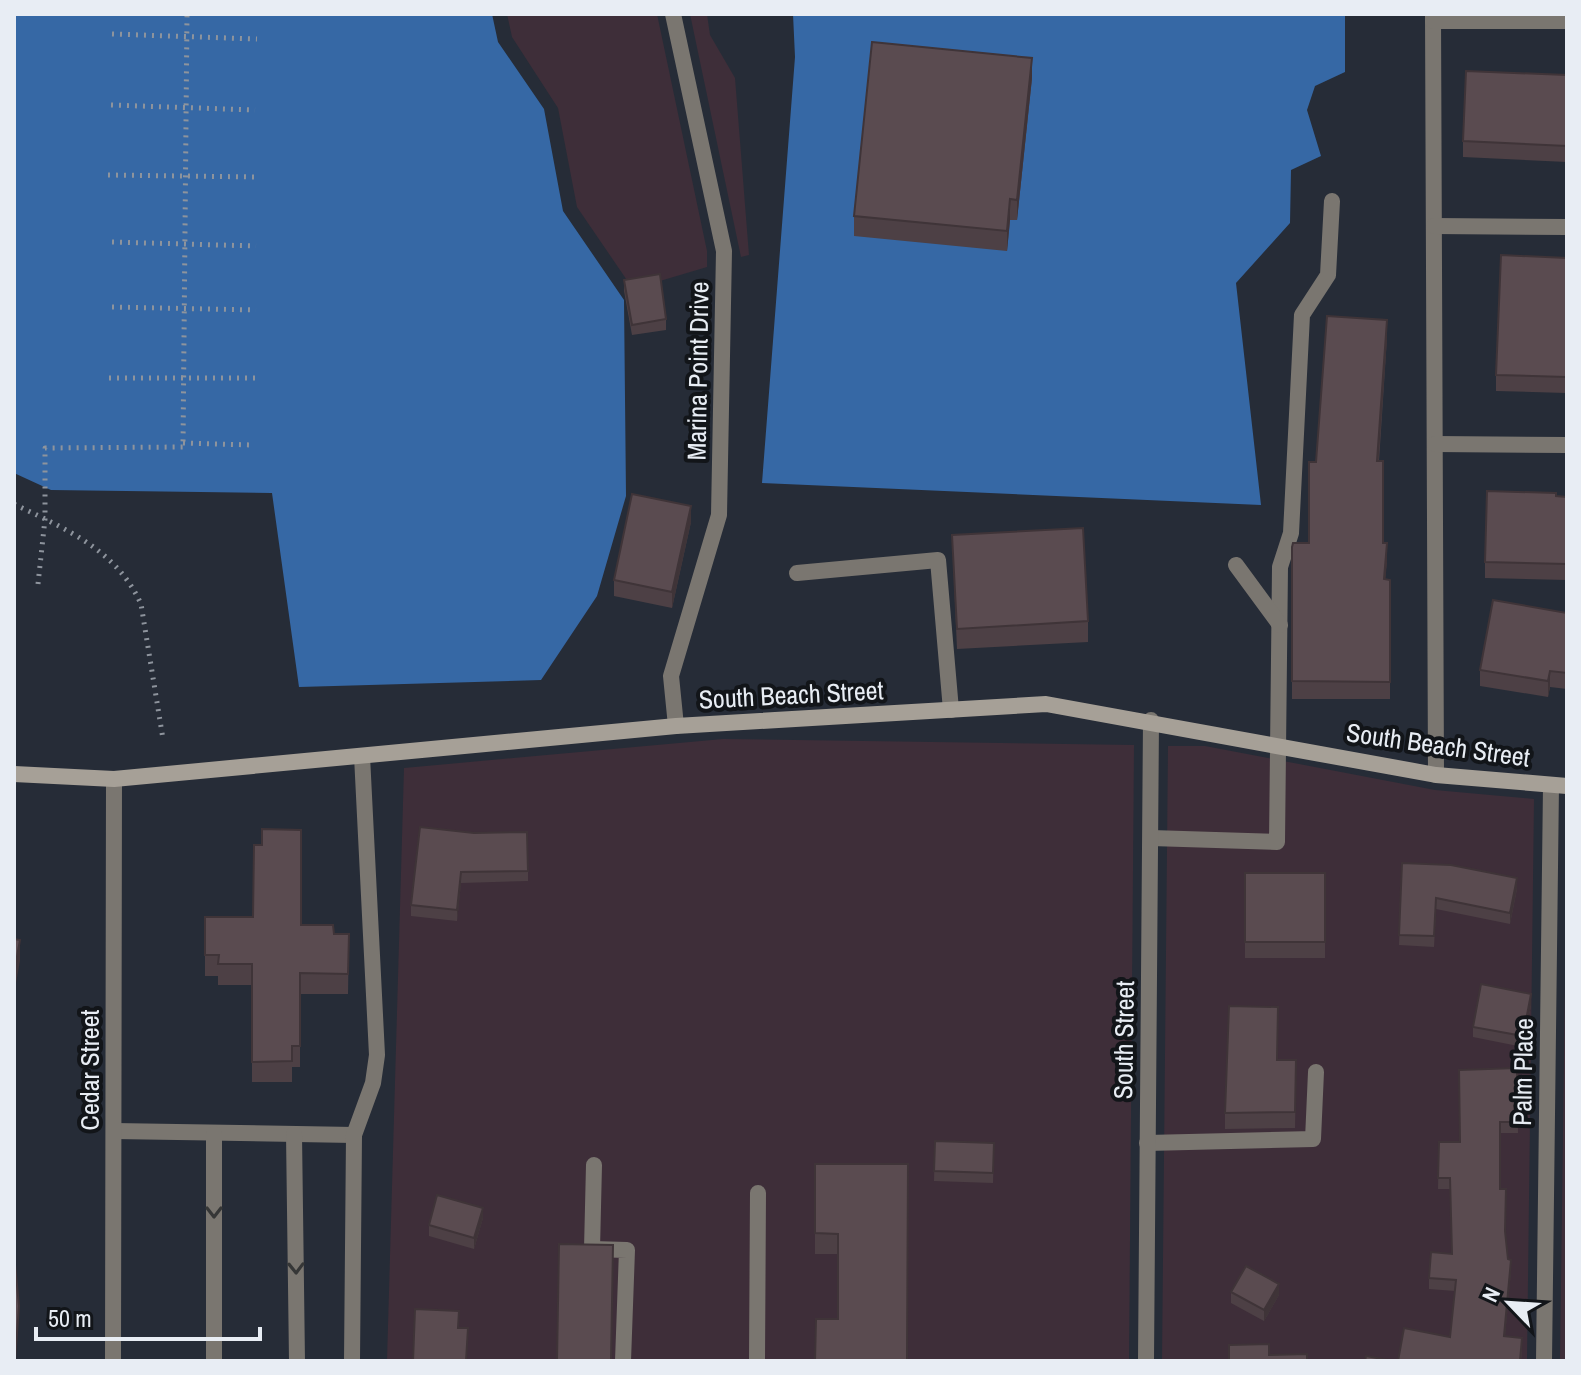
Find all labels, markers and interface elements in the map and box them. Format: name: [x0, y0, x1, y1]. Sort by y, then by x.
street label: Marina Point Drive: [678, 281, 717, 461]
street label: South Beach Street: [698, 672, 884, 717]
street label: South Beach Street: [1344, 714, 1532, 775]
street label: South Street: [1105, 980, 1142, 1100]
street label: Cedar Street: [72, 1009, 107, 1130]
street label: Palm Place: [1504, 1018, 1541, 1126]
one-way arrow: [205, 1206, 223, 1219]
one-way arrow: [287, 1262, 305, 1275]
north arrow: [1469, 1263, 1549, 1343]
text: N: [1475, 1282, 1507, 1307]
scale bar: [36, 1291, 260, 1341]
text: 50 m: [48, 1302, 92, 1334]

